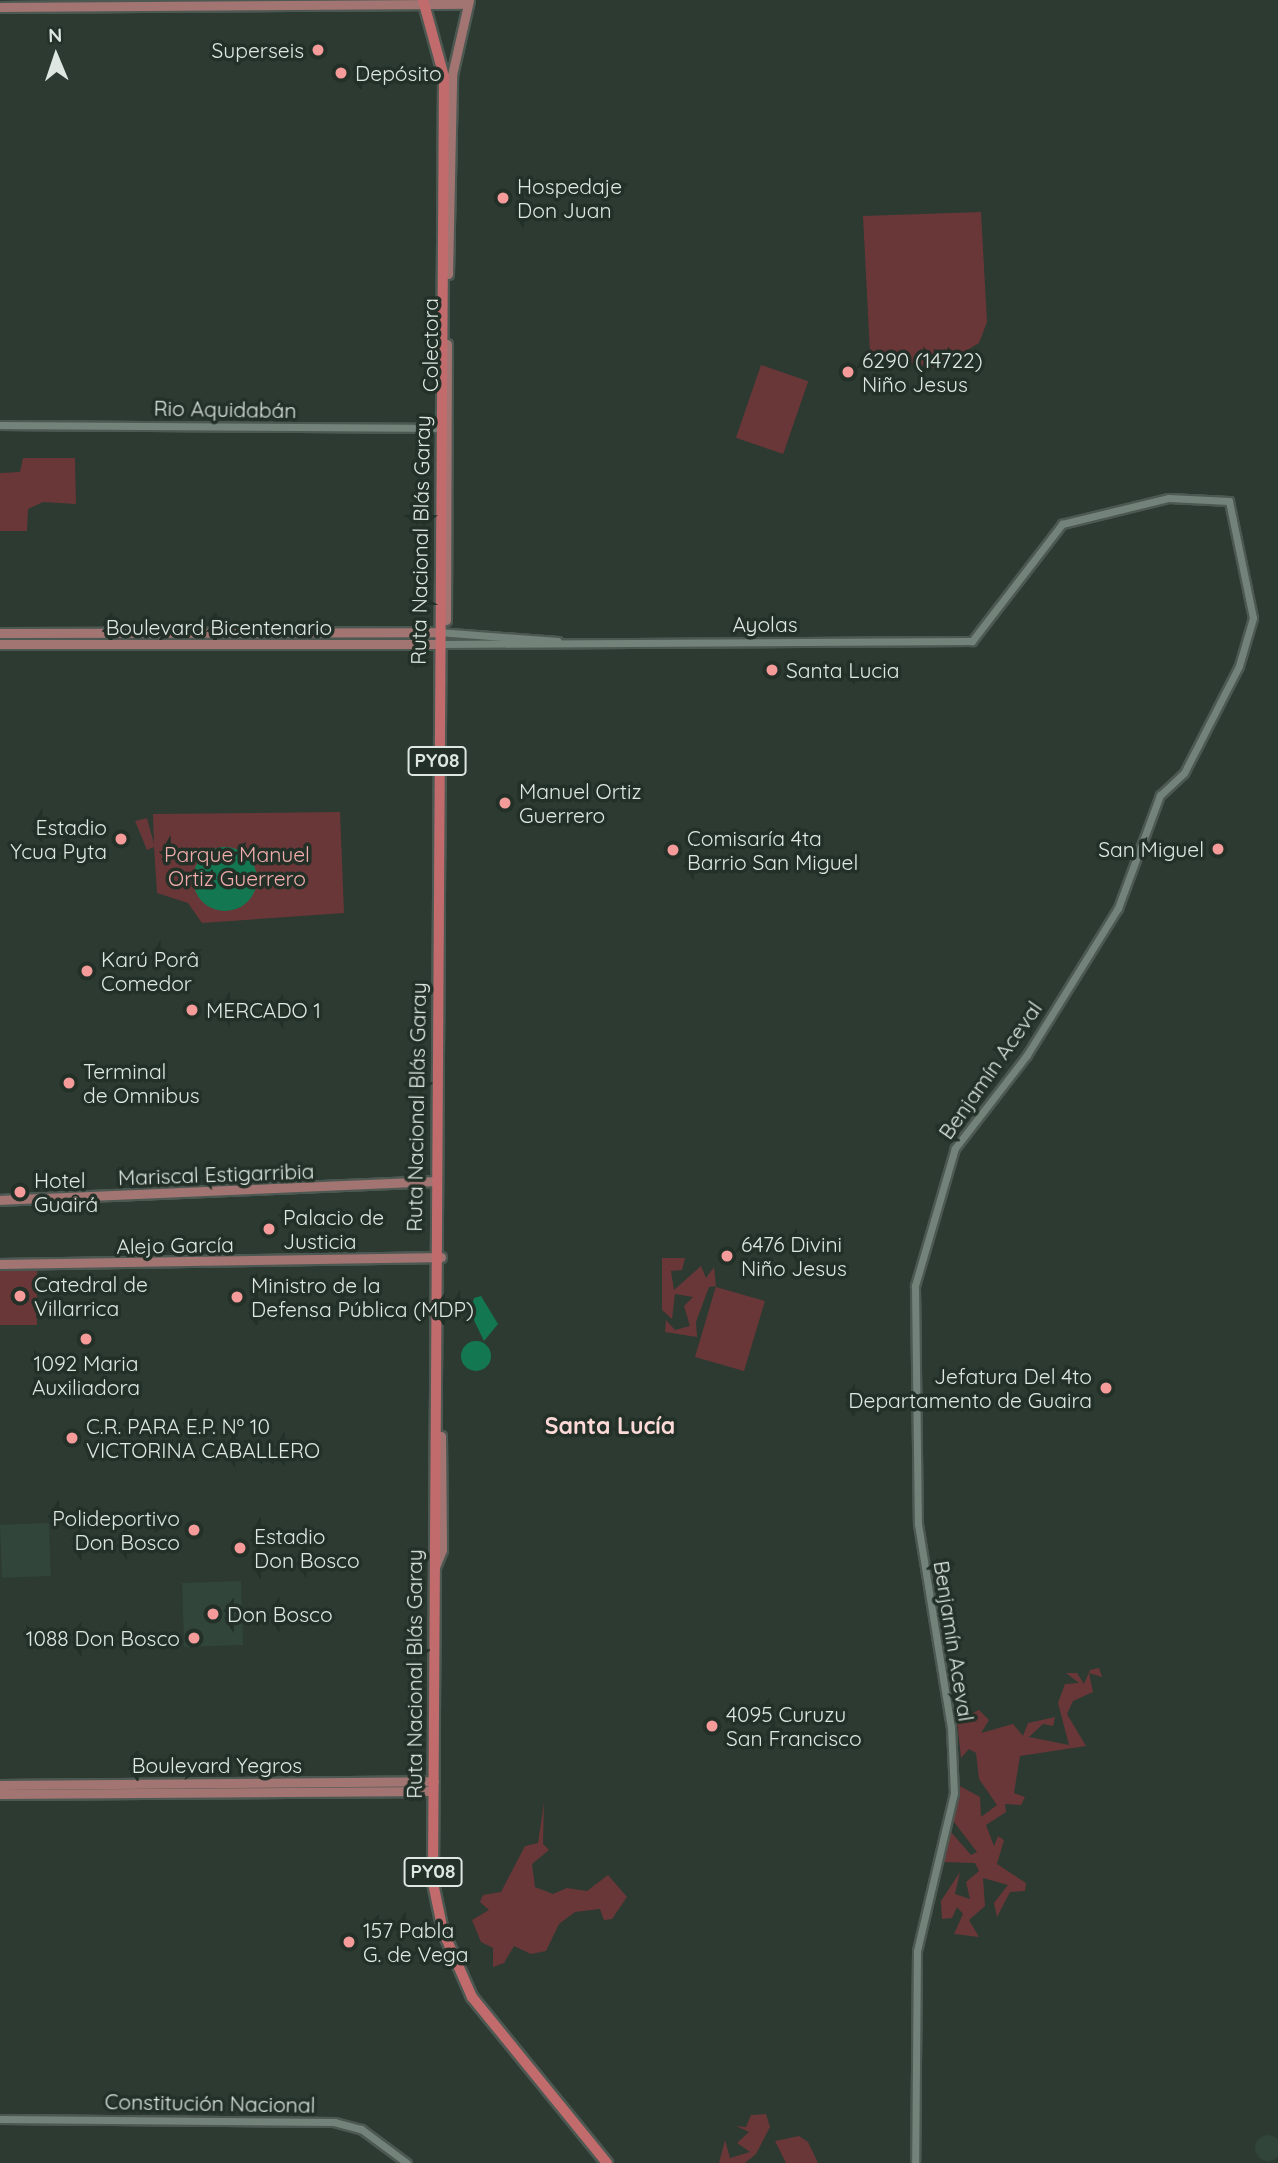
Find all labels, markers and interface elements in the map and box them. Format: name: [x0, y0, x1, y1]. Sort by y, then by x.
north arrow: [21, 21, 91, 91]
text: N: [48, 23, 63, 47]
place label: Superseis: [212, 37, 304, 63]
marker: Superseis: [310, 42, 326, 58]
place label: Depósito: [355, 60, 442, 86]
marker: Depósito: [333, 65, 349, 81]
place label: Hospedaje Don Juan: [517, 173, 622, 223]
marker: Hospedaje Don Juan: [495, 190, 511, 206]
street label: Colectora: [417, 298, 443, 392]
place label: 6290 (14722) Niño Jesus: [862, 347, 983, 397]
marker: 6290 (14722) Niño Jesus: [840, 364, 856, 380]
street label: Rio Aquidabán: [153, 395, 297, 423]
street label: Ruta Nacional Blás Garay: [405, 415, 435, 665]
street label: Ayolas: [733, 611, 797, 637]
street label: Boulevard Bicentenario: [106, 614, 332, 640]
place label: Santa Lucia: [786, 657, 899, 683]
marker: Santa Lucia: [764, 662, 780, 678]
road number: PY08: [407, 746, 467, 776]
place label: Manuel Ortiz Guerrero: [519, 778, 641, 828]
marker: Manuel Ortiz Guerrero: [497, 795, 513, 811]
place label: Estadio Ycua Pyta: [10, 814, 107, 864]
place label: Comisaría 4ta Barrio San Miguel: [687, 825, 858, 875]
marker: Estadio Ycua Pyta: [113, 831, 129, 847]
place label: San Miguel: [1098, 836, 1204, 862]
park label: Parque Manuel Ortiz Guerrero: [164, 841, 310, 891]
marker: San Miguel: [1210, 841, 1226, 857]
marker: Comisaría 4ta Barrio San Miguel: [665, 842, 681, 858]
place label: Karú Porâ Comedor: [101, 946, 199, 996]
marker: Karú Porâ Comedor: [79, 963, 95, 979]
street label: Ruta Nacional Blás Garay: [401, 982, 431, 1232]
street label: Benjamín Aceval: [933, 996, 1047, 1144]
place label: MERCADO 1: [206, 997, 321, 1023]
marker: MERCADO 1: [184, 1002, 200, 1018]
place label: Terminal de Omnibus: [83, 1058, 200, 1108]
marker: Terminal de Omnibus: [61, 1075, 77, 1091]
street label: Mariscal Estigarribia: [117, 1158, 315, 1190]
place label: Hotel Guairá: [34, 1167, 98, 1217]
marker: Hotel Guairá: [12, 1184, 28, 1200]
place label: Palacio de Justicia: [283, 1204, 384, 1254]
marker: Palacio de Justicia: [261, 1221, 277, 1237]
street label: Alejo García: [116, 1231, 234, 1259]
place label: 6476 Divini Niño Jesus: [741, 1231, 847, 1281]
marker: 6476 Divini Niño Jesus: [719, 1248, 735, 1264]
place label: Catedral de Villarrica: [34, 1271, 148, 1321]
place label: Ministro de la Defensa Pública (MDP): [251, 1272, 474, 1322]
marker: Catedral de Villarrica: [12, 1288, 28, 1304]
marker: Ministro de la Defensa Pública (MDP): [229, 1289, 245, 1305]
marker: 1092 Maria Auxiliadora: [78, 1331, 94, 1347]
place label: 1092 Maria Auxiliadora: [32, 1350, 140, 1400]
place label: Jefatura Del 4to Departamento de Guaira: [848, 1363, 1092, 1413]
marker: Jefatura Del 4to Departamento de Guaira: [1098, 1380, 1114, 1396]
district label: Santa Lucía: [545, 1412, 675, 1440]
place label: C.R. PARA E.P. Nº 10 VICTORINA CABALLERO: [86, 1413, 320, 1463]
marker: C.R. PARA E.P. Nº 10 VICTORINA CABALLERO: [64, 1430, 80, 1446]
place label: Polideportivo Don Bosco: [52, 1505, 180, 1555]
marker: Polideportivo Don Bosco: [186, 1522, 202, 1538]
place label: Estadio Don Bosco: [254, 1523, 360, 1573]
marker: Estadio Don Bosco: [232, 1540, 248, 1556]
street label: Ruta Nacional Blás Garay: [401, 1549, 427, 1799]
street label: Benjamín Aceval: [929, 1559, 979, 1723]
place label: Don Bosco: [227, 1601, 333, 1627]
marker: Don Bosco: [205, 1606, 221, 1622]
place label: 1088 Don Bosco: [26, 1625, 180, 1651]
marker: 1088 Don Bosco: [186, 1630, 202, 1646]
place label: 4095 Curuzu San Francisco: [726, 1701, 862, 1751]
marker: 4095 Curuzu San Francisco: [704, 1718, 720, 1734]
street label: Boulevard Yegros: [132, 1752, 302, 1778]
road number: PY08: [403, 1856, 463, 1888]
place label: 157 Pabla G. de Vega: [363, 1917, 468, 1967]
marker: 157 Pabla G. de Vega: [341, 1934, 357, 1950]
street label: Constitución Nacional: [104, 2089, 316, 2117]

